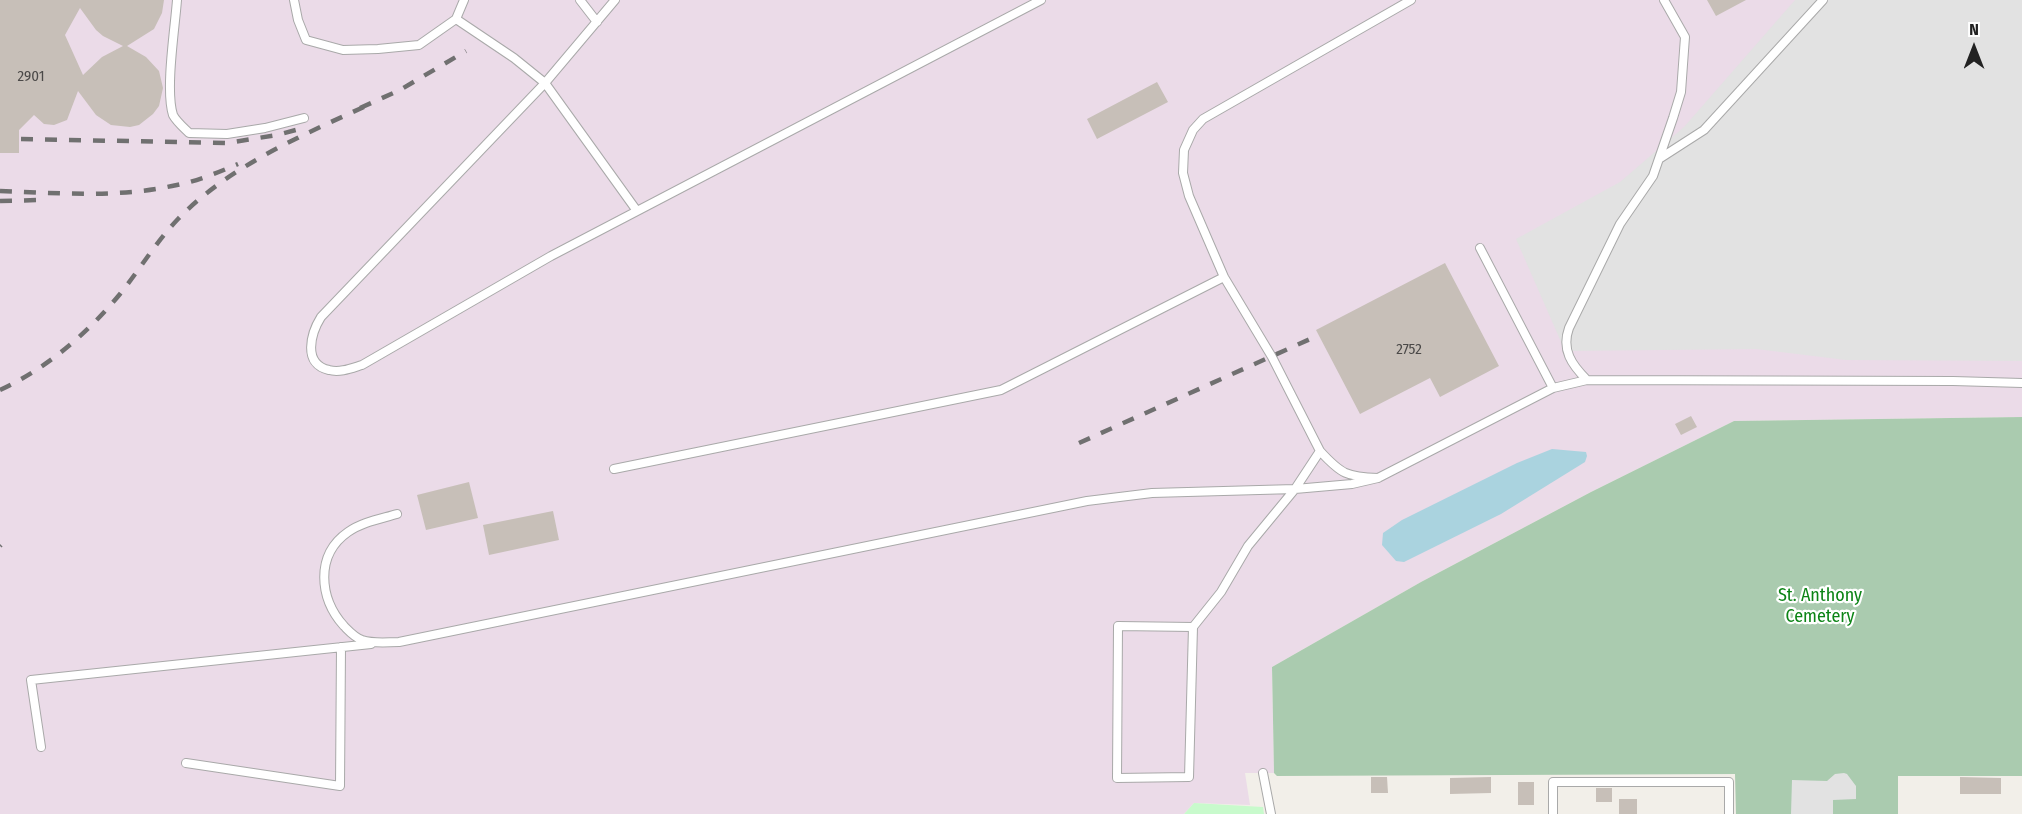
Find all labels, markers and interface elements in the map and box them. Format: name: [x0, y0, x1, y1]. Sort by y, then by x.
north arrow: [1944, 18, 2004, 78]
text: N: [1969, 20, 1979, 39]
house number: 2901: [17, 68, 45, 86]
house number: 2752: [1396, 341, 1422, 359]
park label: St. Anthony Cemetery: [1778, 585, 1862, 628]

